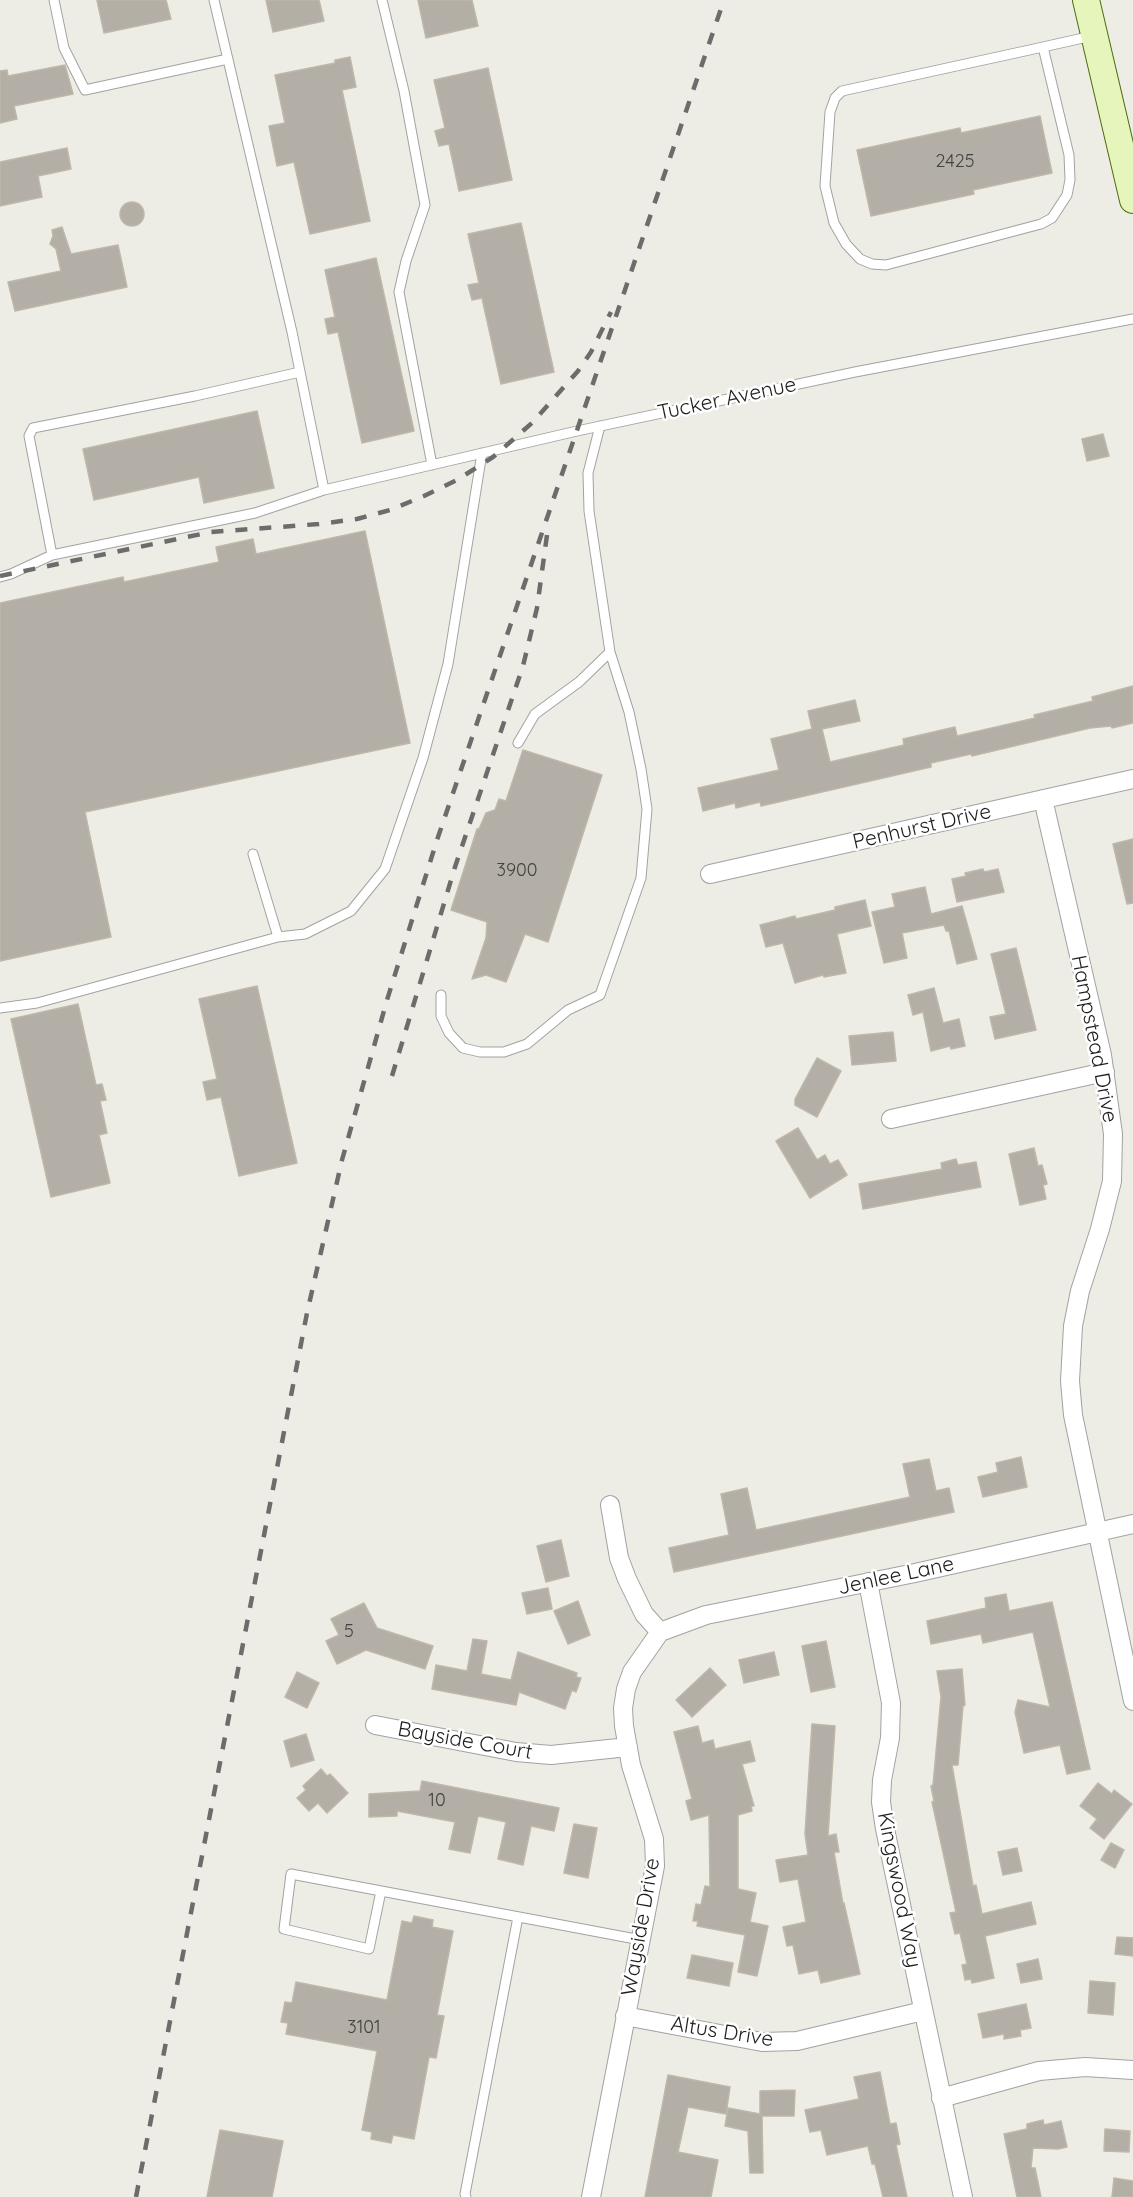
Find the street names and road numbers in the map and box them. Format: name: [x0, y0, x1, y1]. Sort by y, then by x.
street label: Tucker Avenue: [655, 372, 799, 426]
street label: Penhurst Drive: [850, 799, 994, 855]
street label: Hampstead Drive: [1065, 953, 1123, 1125]
street label: Jenlee Lane: [836, 1551, 956, 1601]
street label: Bayside Court: [396, 1717, 534, 1765]
street label: Kingswood Way: [872, 1810, 926, 1970]
street label: Wayside Drive: [616, 1856, 666, 1998]
street label: Altus Drive: [669, 2011, 775, 2053]

